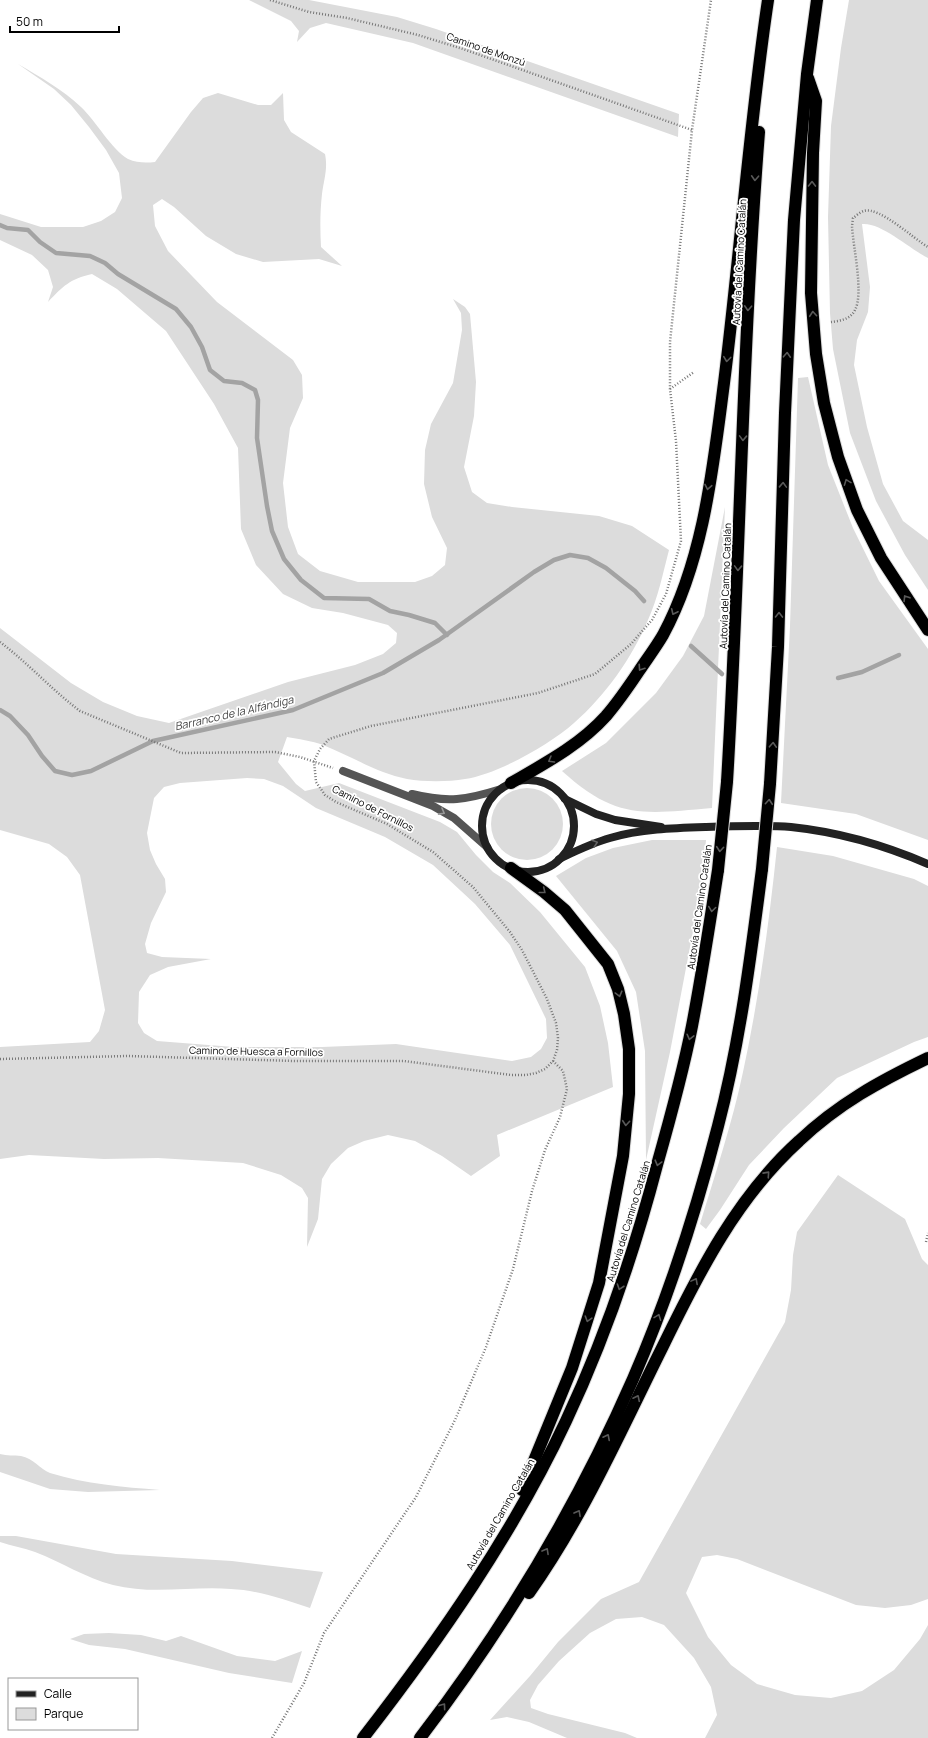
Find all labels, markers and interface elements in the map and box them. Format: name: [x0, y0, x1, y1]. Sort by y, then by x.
scale bar: [10, 8, 119, 34]
text: 50 m: [16, 13, 43, 30]
street label: Camino de Monzú: [445, 29, 527, 69]
one-way arrow: [751, 175, 760, 181]
one-way arrow: [808, 181, 816, 187]
street label: Autovía del Camino Catalán: [729, 199, 749, 325]
one-way arrow: [744, 305, 753, 311]
one-way arrow: [808, 311, 817, 317]
one-way arrow: [783, 352, 792, 358]
one-way arrow: [723, 356, 732, 362]
one-way arrow: [738, 435, 747, 441]
one-way arrow: [843, 479, 851, 486]
one-way arrow: [778, 482, 787, 488]
one-way arrow: [704, 484, 713, 490]
street label: Autovía del Camino Catalán: [716, 523, 734, 649]
one-way arrow: [733, 565, 742, 571]
one-way arrow: [903, 595, 910, 602]
one-way arrow: [671, 608, 679, 615]
one-way arrow: [775, 612, 783, 618]
one-way arrow: [638, 664, 646, 671]
water label: Barranco de la Alfándiga: [173, 691, 296, 733]
one-way arrow: [768, 742, 777, 748]
one-way arrow: [547, 755, 555, 762]
street label: Camino de Fornillos: [330, 781, 416, 835]
one-way arrow: [764, 799, 773, 805]
one-way arrow: [438, 807, 445, 814]
one-way arrow: [591, 839, 598, 848]
street label: Autovía del Camino Catalán: [683, 843, 715, 971]
one-way arrow: [716, 846, 725, 852]
one-way arrow: [538, 886, 545, 893]
one-way arrow: [708, 906, 717, 912]
one-way arrow: [614, 990, 623, 997]
one-way arrow: [686, 1033, 694, 1040]
street label: Camino de Huesca a Fornillos: [189, 1043, 323, 1059]
one-way arrow: [622, 1120, 631, 1126]
street label: Autovía del Camino Catalán: [603, 1159, 653, 1283]
one-way arrow: [654, 1159, 663, 1166]
one-way arrow: [763, 1171, 770, 1179]
one-way arrow: [690, 1278, 698, 1286]
one-way arrow: [617, 1283, 625, 1290]
one-way arrow: [653, 1314, 661, 1321]
one-way arrow: [584, 1315, 593, 1322]
one-way arrow: [632, 1395, 640, 1402]
one-way arrow: [602, 1433, 609, 1441]
street label: Autovía del Camino Catalán: [462, 1456, 538, 1572]
one-way arrow: [573, 1510, 580, 1518]
one-way arrow: [541, 1548, 548, 1555]
legend: [8, 1678, 138, 1730]
text: Calle: [44, 1685, 72, 1702]
one-way arrow: [438, 1704, 445, 1711]
text: Parque: [44, 1705, 83, 1722]

